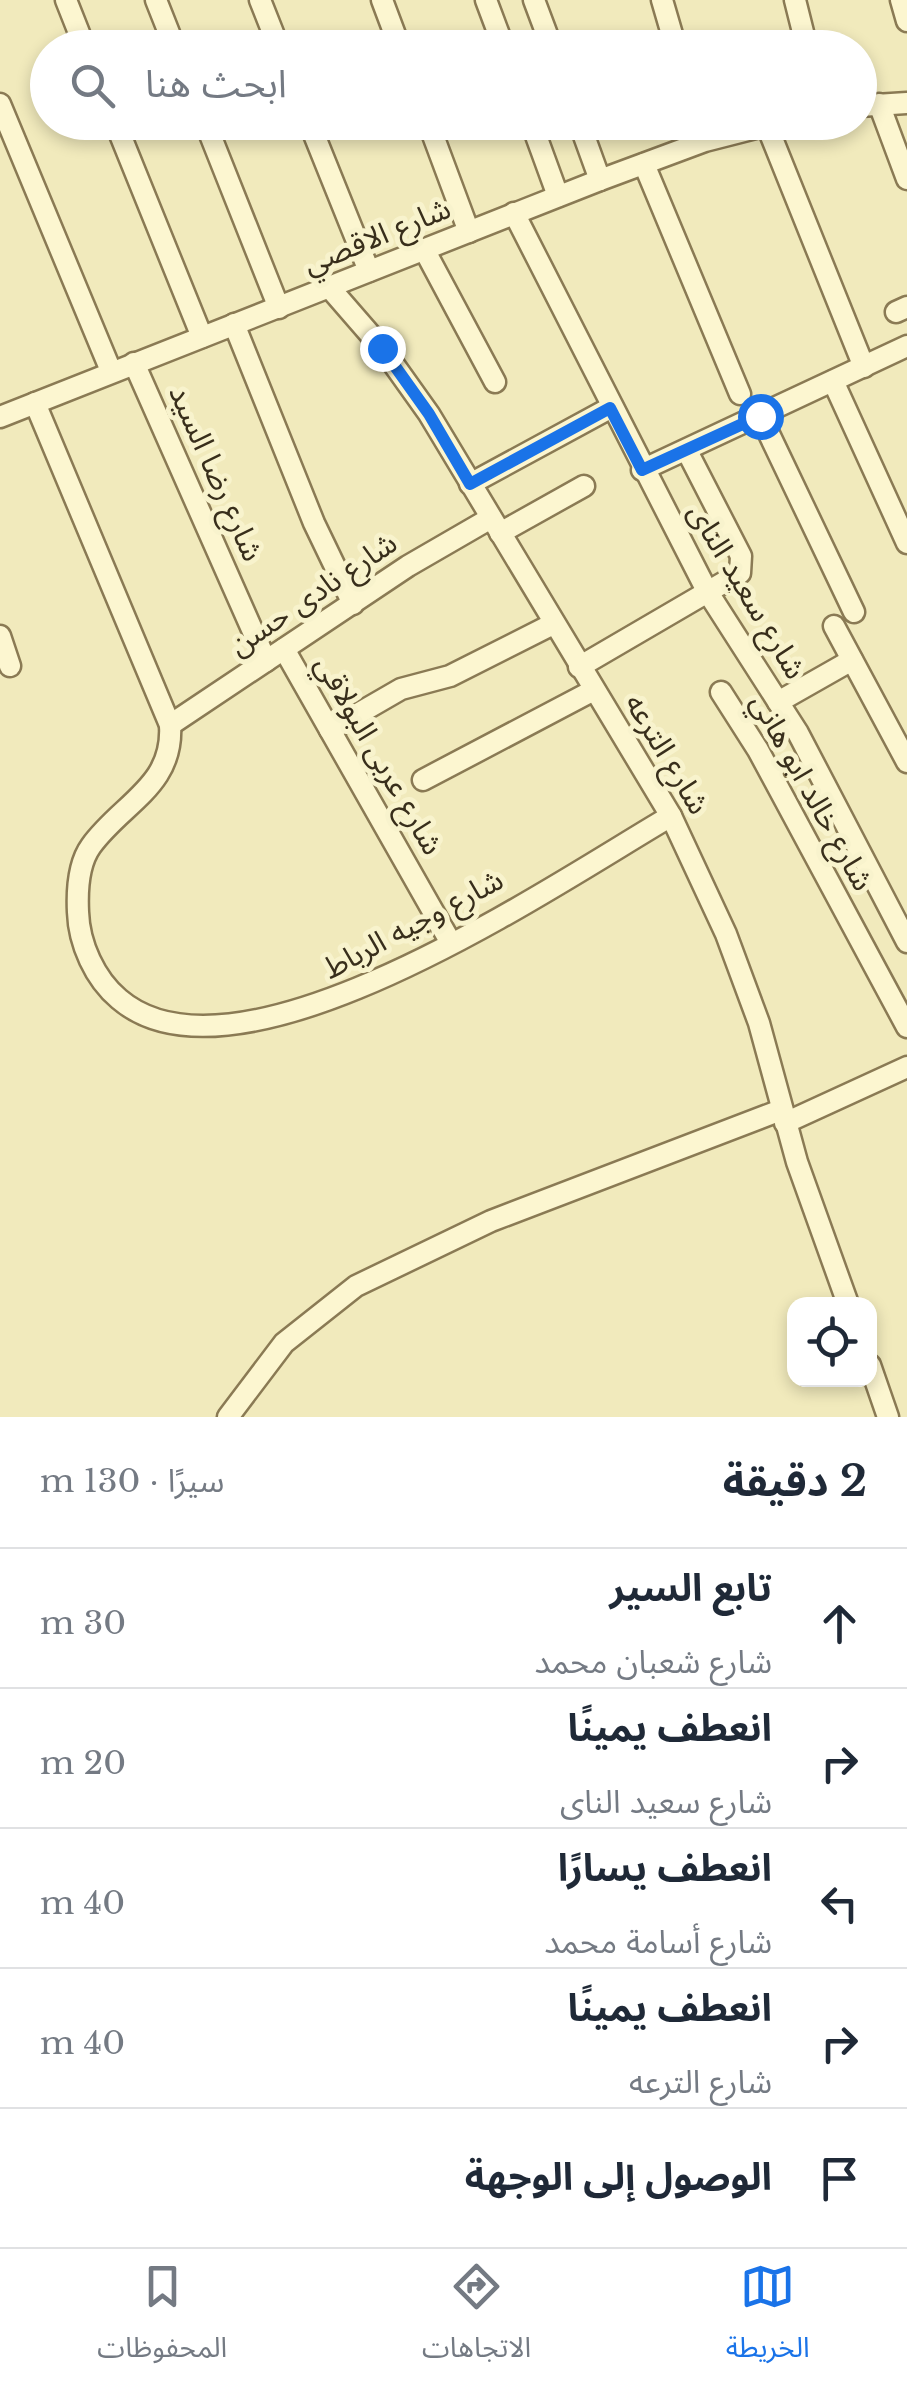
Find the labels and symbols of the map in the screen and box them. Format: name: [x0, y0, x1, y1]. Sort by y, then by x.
street label: شارع الاقصي: [298, 189, 458, 286]
route end: [360, 326, 406, 372]
street label: شارع رضا السيد: [157, 379, 272, 568]
route start: [738, 394, 784, 440]
street label: شارع سعيد الناى: [677, 496, 814, 688]
street label: شارع نادى حسن: [222, 524, 406, 667]
street label: شارع عربى البولاقي: [303, 648, 452, 864]
street label: شارع الترعه: [614, 687, 718, 823]
street label: شارع خالد ابو هاني: [739, 687, 882, 899]
street label: شارع وجيه الرباط: [316, 861, 511, 990]

